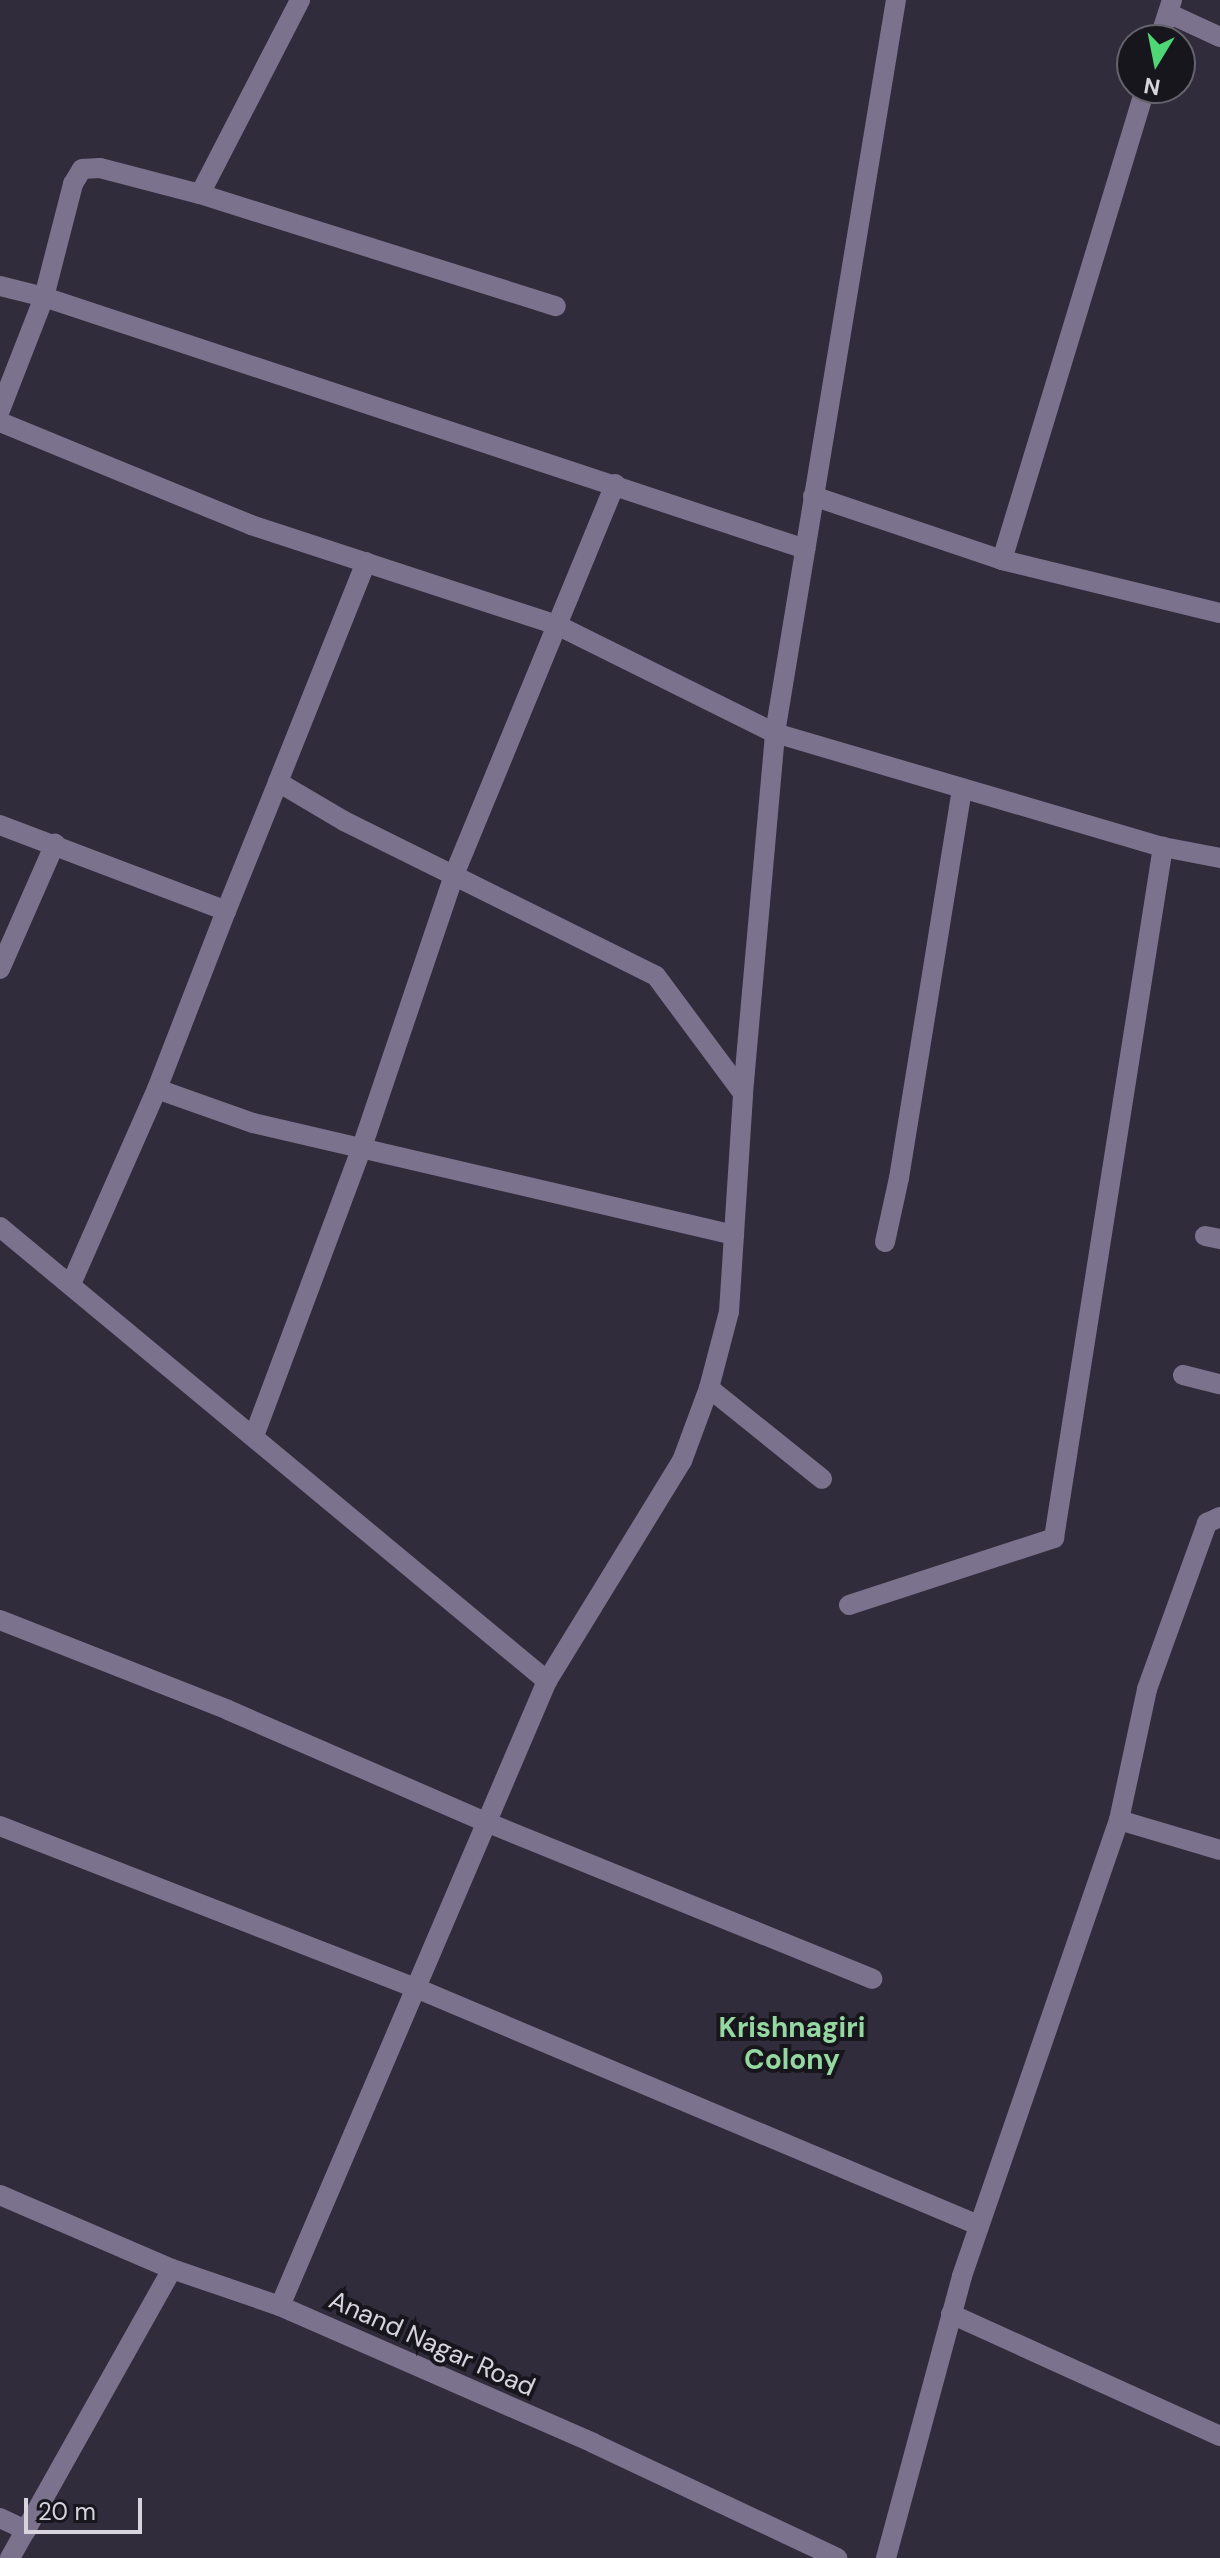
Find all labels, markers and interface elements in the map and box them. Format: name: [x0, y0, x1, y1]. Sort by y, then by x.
north arrow: [1116, 24, 1196, 104]
text: N: [1142, 70, 1163, 102]
district label: Krishnagiri Colony: [719, 2011, 865, 2077]
street label: Anand Nagar Road: [324, 2285, 540, 2403]
scale bar: [28, 2482, 146, 2532]
text: 20 m: [38, 2496, 96, 2527]

